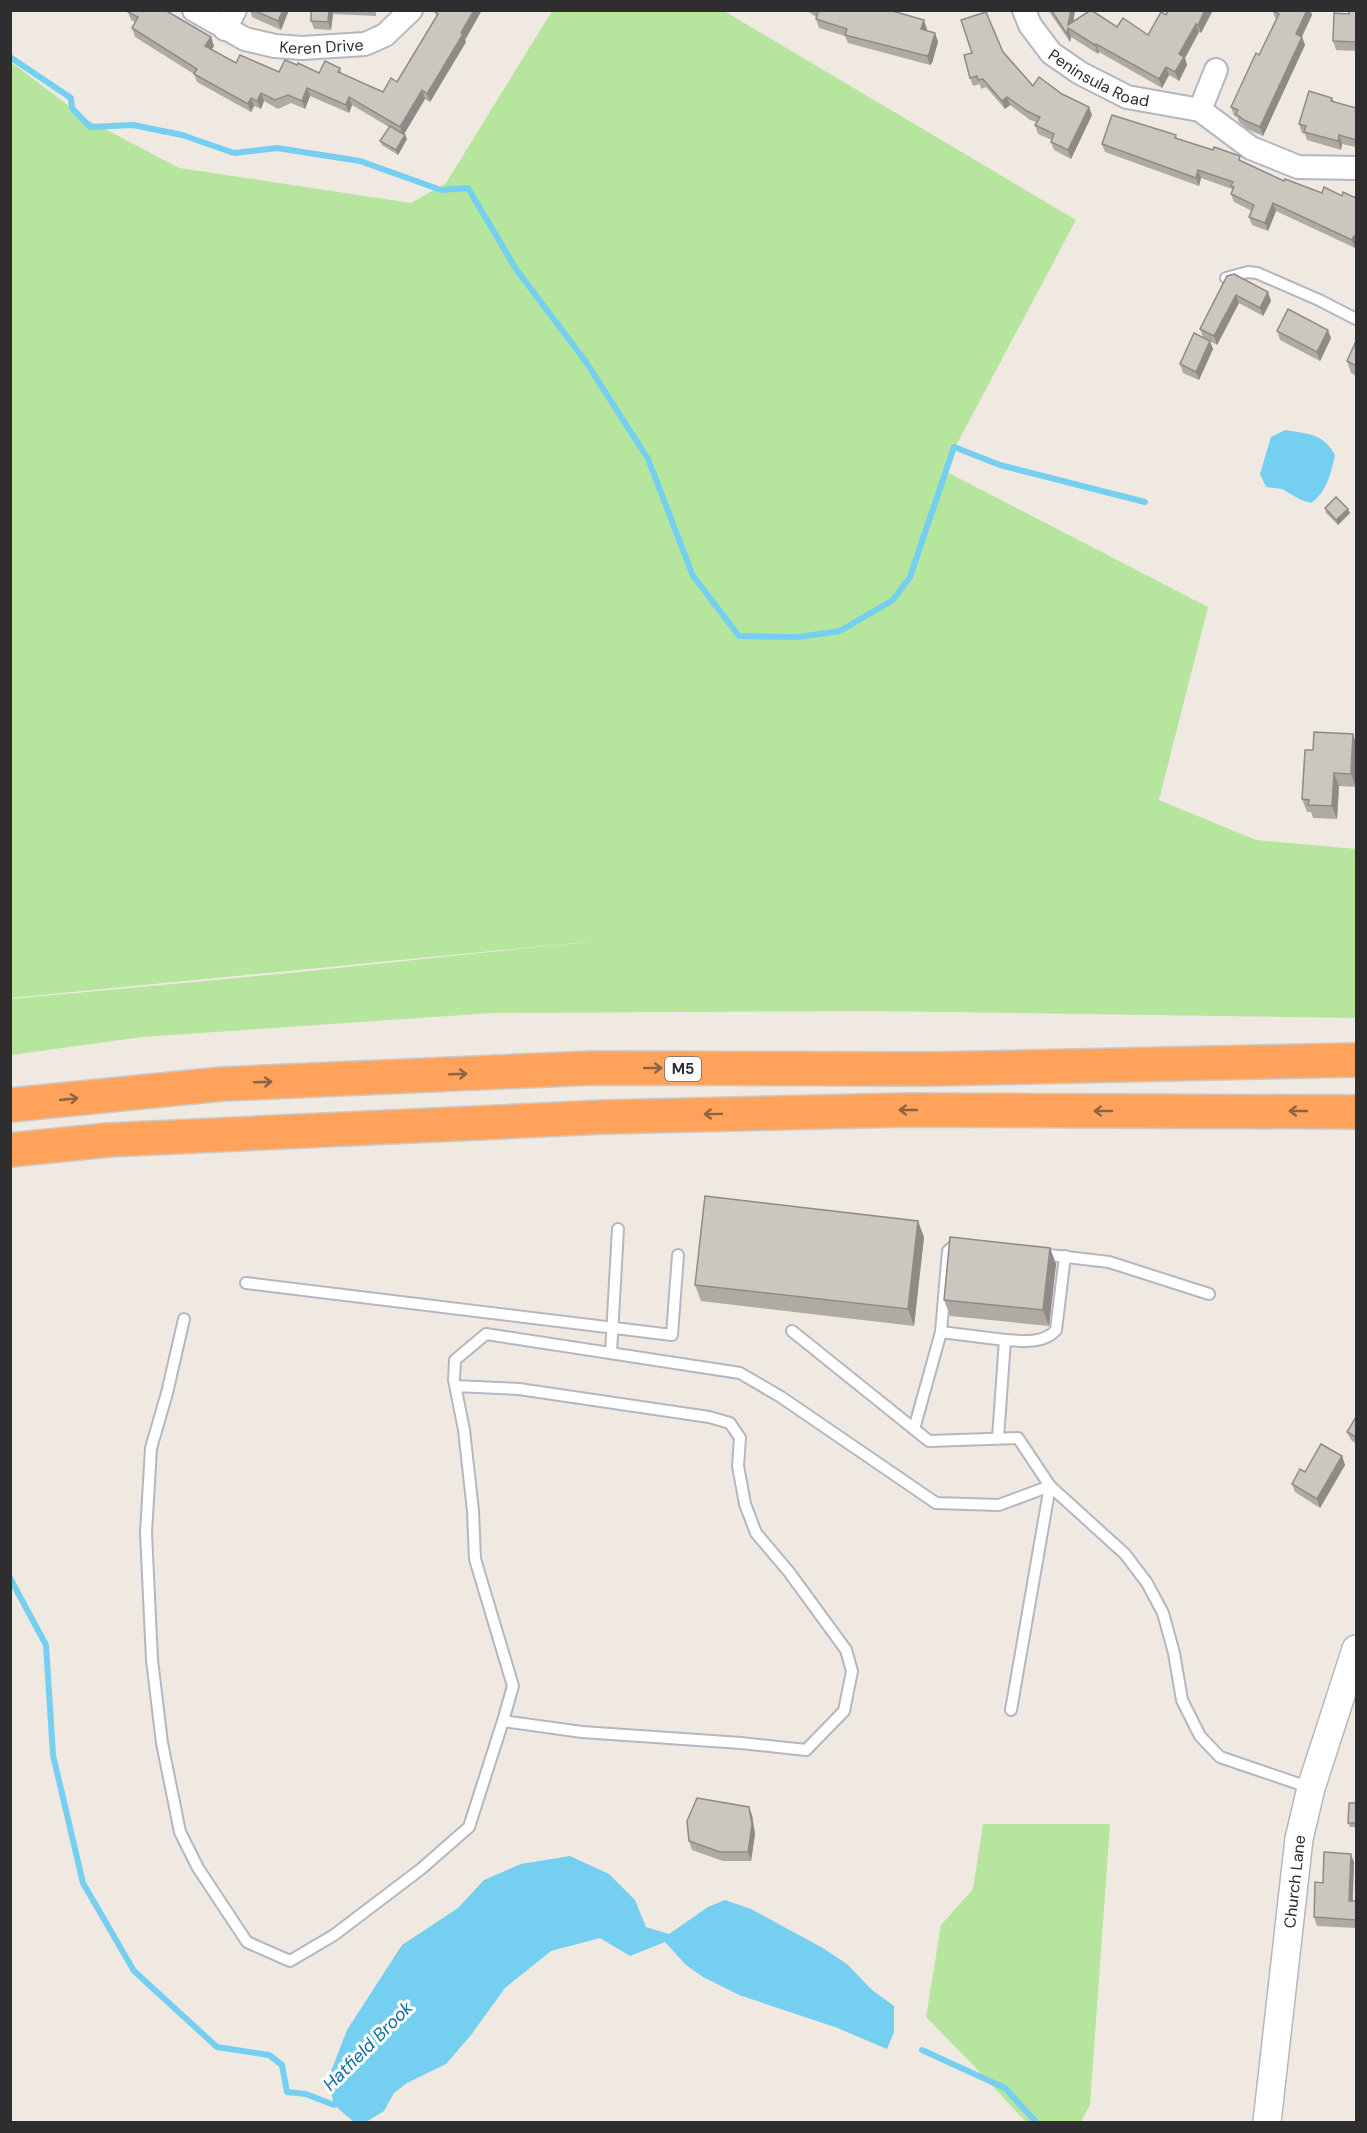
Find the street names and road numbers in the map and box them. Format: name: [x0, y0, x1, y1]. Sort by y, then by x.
street label: Keren Drive: [279, 34, 364, 59]
street label: Peninsula Road: [1044, 44, 1151, 111]
road number: M5: [665, 1057, 701, 1081]
street label: Church Lane: [1279, 1834, 1310, 1929]

